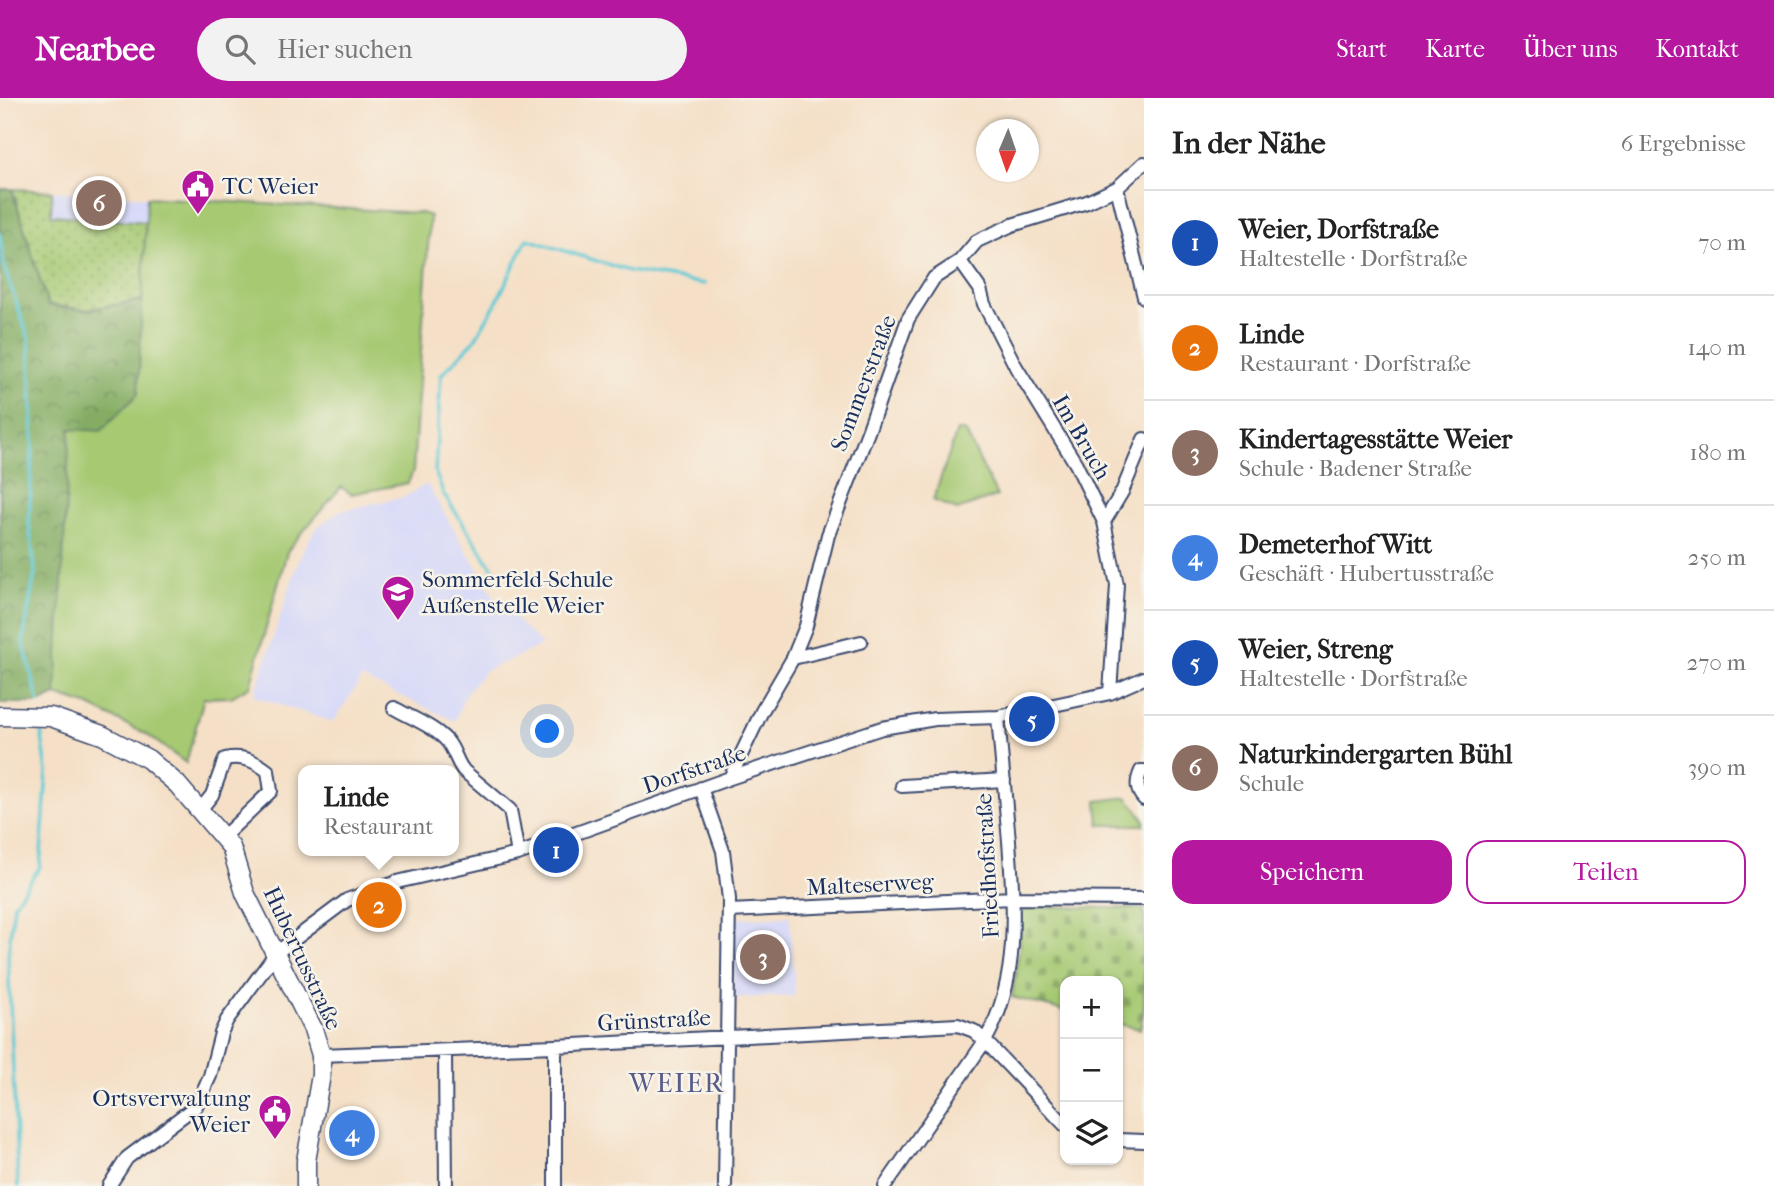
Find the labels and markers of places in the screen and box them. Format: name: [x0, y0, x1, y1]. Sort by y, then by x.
public building icon: TC Weier: [179, 167, 217, 216]
place label: TC Weier: [222, 173, 318, 200]
pin: 6: [76, 177, 122, 229]
place label: Sommerfeld-Schule Außenstelle Weier: [421, 566, 613, 619]
school or university icon: Sommerfeld-Schule Außenstelle Weier: [379, 573, 417, 622]
pin: 5: [1009, 693, 1055, 745]
pin: 1: [533, 824, 579, 876]
pin: 2: [356, 879, 402, 931]
pin: 3: [740, 931, 786, 983]
place label: Ortsverwaltung Weier: [92, 1085, 251, 1138]
public building icon: Ortsverwaltung Weier: [256, 1092, 294, 1141]
pin: 4: [329, 1107, 375, 1159]

